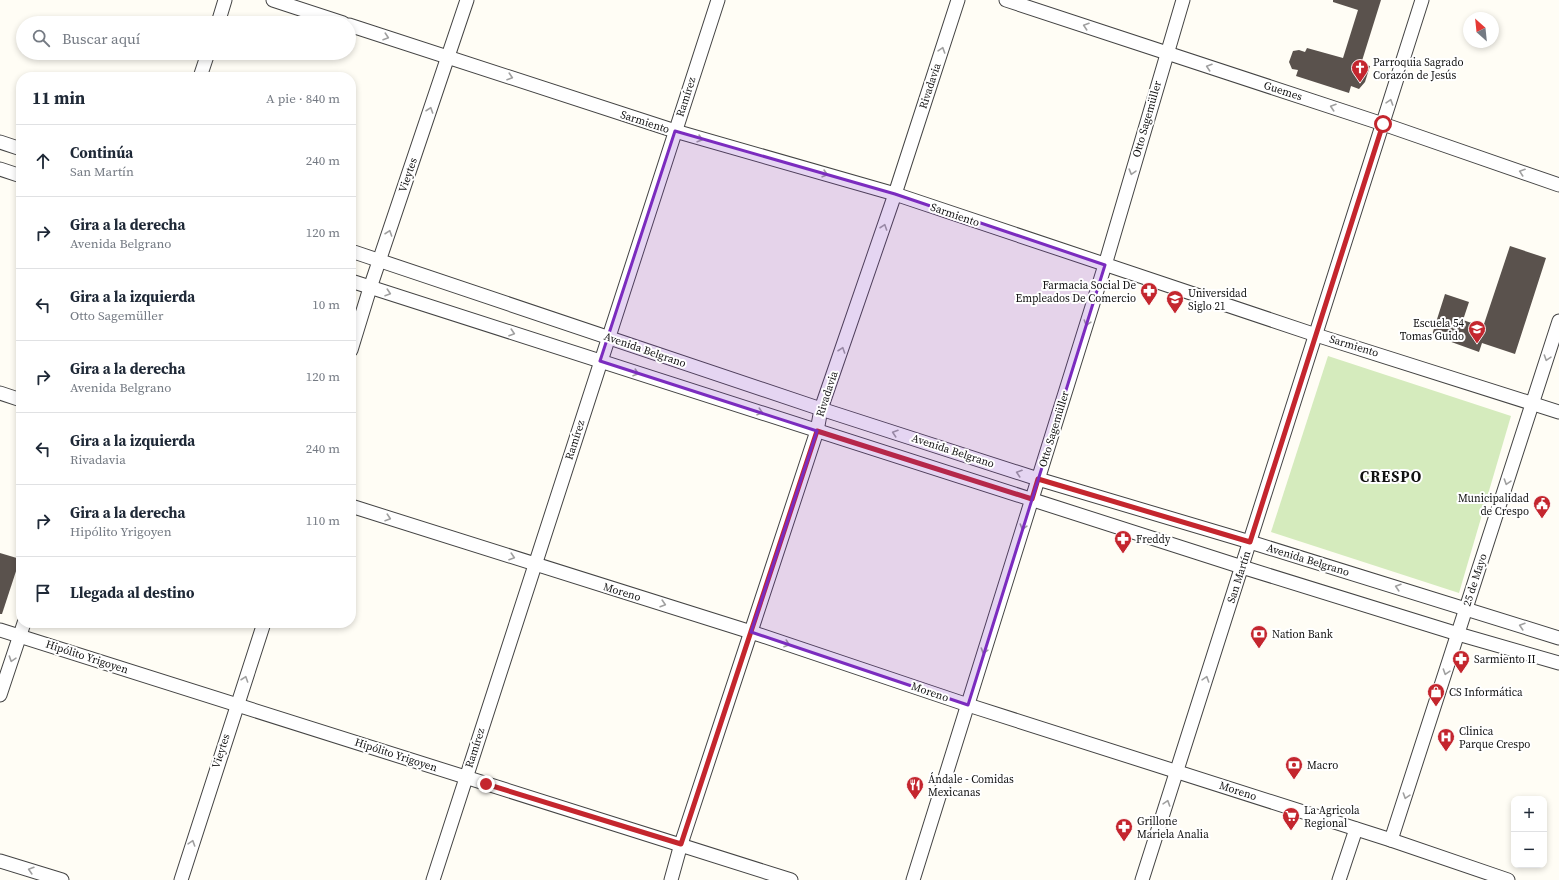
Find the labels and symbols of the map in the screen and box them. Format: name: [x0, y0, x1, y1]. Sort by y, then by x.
north arrow: [1463, 12, 1499, 48]
one-way arrow: [1083, 23, 1090, 31]
one-way arrow: [382, 32, 389, 41]
one-way arrow: [937, 47, 946, 54]
place label: Parroquia Sagrado Corazón de Jesús: [1373, 55, 1463, 83]
church icon: Parroquia Sagrado Corazón de Jesús: [1350, 58, 1370, 83]
street label: Rivadavia: [916, 61, 945, 111]
one-way arrow: [1206, 63, 1213, 72]
one-way arrow: [506, 73, 513, 81]
street label: Ramírez: [673, 75, 699, 119]
street label: Guemes: [1262, 78, 1304, 104]
street label: Otto Sagemüller: [1129, 79, 1165, 159]
one-way arrow: [1385, 98, 1394, 105]
one-way arrow: [1330, 103, 1337, 112]
one-way arrow: [425, 106, 434, 113]
street label: Sarmiento: [618, 107, 672, 137]
route start: [1374, 115, 1392, 133]
one-way arrow: [697, 134, 703, 142]
street label: Vieytes: [395, 156, 421, 194]
one-way arrow: [1128, 168, 1137, 175]
one-way arrow: [821, 169, 828, 178]
one-way arrow: [1519, 169, 1526, 177]
street label: Sarmiento: [929, 200, 981, 230]
one-way arrow: [879, 224, 888, 231]
one-way arrow: [384, 230, 392, 237]
place label: Farmacia Social De Empleados De Comercio: [1016, 278, 1136, 306]
pharmacy icon: Farmacia Social De Empleados De Comercio: [1139, 281, 1159, 306]
place label: Universidad Siglo 21: [1188, 286, 1248, 314]
one-way arrow: [384, 288, 391, 297]
school or university icon: Universidad Siglo 21: [1165, 289, 1185, 314]
place label: Escuela 54 Tomas Guido: [1400, 316, 1464, 344]
one-way arrow: [1083, 319, 1092, 326]
school or university icon: Escuela 54 Tomas Guido: [1467, 319, 1487, 344]
one-way arrow: [508, 328, 515, 337]
street label: Avenida Belgrano: [602, 329, 688, 371]
street label: Sarmiento: [1327, 331, 1381, 361]
one-way arrow: [837, 347, 845, 354]
one-way arrow: [1543, 354, 1552, 361]
one-way arrow: [632, 368, 639, 377]
street label: Rivadavia: [813, 369, 842, 419]
street label: Otto Sagemüller: [1035, 389, 1073, 469]
one-way arrow: [756, 407, 763, 416]
street label: Ramírez: [562, 418, 588, 462]
one-way arrow: [892, 429, 899, 438]
street label: Avenida Belgrano: [910, 431, 996, 471]
district label: CRESPO: [1360, 466, 1422, 487]
one-way arrow: [1015, 469, 1022, 477]
one-way arrow: [1503, 478, 1512, 485]
place label: Municipalidad de Crespo: [1458, 491, 1530, 519]
public building icon: Municipalidad de Crespo: [1532, 494, 1552, 519]
one-way arrow: [384, 513, 391, 522]
one-way arrow: [1019, 524, 1028, 531]
pharmacy icon: Freddy: [1113, 529, 1133, 554]
place label: Freddy: [1136, 532, 1171, 547]
street label: Avenida Belgrano: [1265, 540, 1351, 580]
street label: San Martín: [1224, 549, 1255, 605]
one-way arrow: [508, 552, 515, 561]
street label: 25 de Mayo: [1459, 552, 1491, 608]
street label: Moreno: [601, 579, 643, 605]
one-way arrow: [1394, 583, 1401, 592]
one-way arrow: [659, 599, 666, 608]
one-way arrow: [1518, 622, 1525, 631]
bank icon: Nation Bank: [1249, 624, 1269, 649]
place label: Nation Bank: [1272, 627, 1334, 642]
street label: Hipólito Yrigoyen: [44, 637, 130, 678]
one-way arrow: [783, 639, 790, 647]
one-way arrow: [981, 648, 989, 655]
pharmacy icon: Sarmiento II: [1451, 649, 1471, 674]
place label: Sarmiento II: [1474, 652, 1536, 667]
one-way arrow: [8, 656, 17, 663]
one-way arrow: [1442, 668, 1450, 675]
one-way arrow: [240, 676, 249, 683]
one-way arrow: [1201, 676, 1210, 683]
street label: Moreno: [909, 679, 951, 705]
shop icon: CS Informática: [1426, 682, 1446, 707]
place label: CS Informática: [1449, 685, 1523, 700]
place label: Clinica Parque Crespo: [1459, 724, 1530, 752]
street label: Ramírez: [462, 726, 488, 770]
hospital icon: Clinica Parque Crespo: [1436, 727, 1456, 752]
street label: Vieytes: [208, 732, 234, 770]
street label: Hipólito Yrigoyen: [353, 735, 439, 776]
bank icon: Macro: [1284, 755, 1304, 780]
place label: Macro: [1307, 758, 1338, 773]
place label: Ándale - Comidas Mexicanas: [928, 772, 1014, 800]
route end: [477, 775, 495, 793]
restaurant icon: Ándale - Comidas Mexicanas: [905, 775, 925, 800]
street label: Moreno: [1217, 778, 1259, 804]
one-way arrow: [1402, 792, 1410, 799]
one-way arrow: [1162, 799, 1171, 806]
place label: La Agricola Regional: [1304, 803, 1360, 831]
supermarket icon: La Agricola Regional: [1281, 806, 1301, 831]
place label: Grillone Mariela Analia: [1137, 814, 1209, 842]
pharmacy icon: Grillone Mariela Analia: [1114, 817, 1134, 842]
one-way arrow: [187, 839, 196, 846]
one-way arrow: [28, 866, 35, 875]

